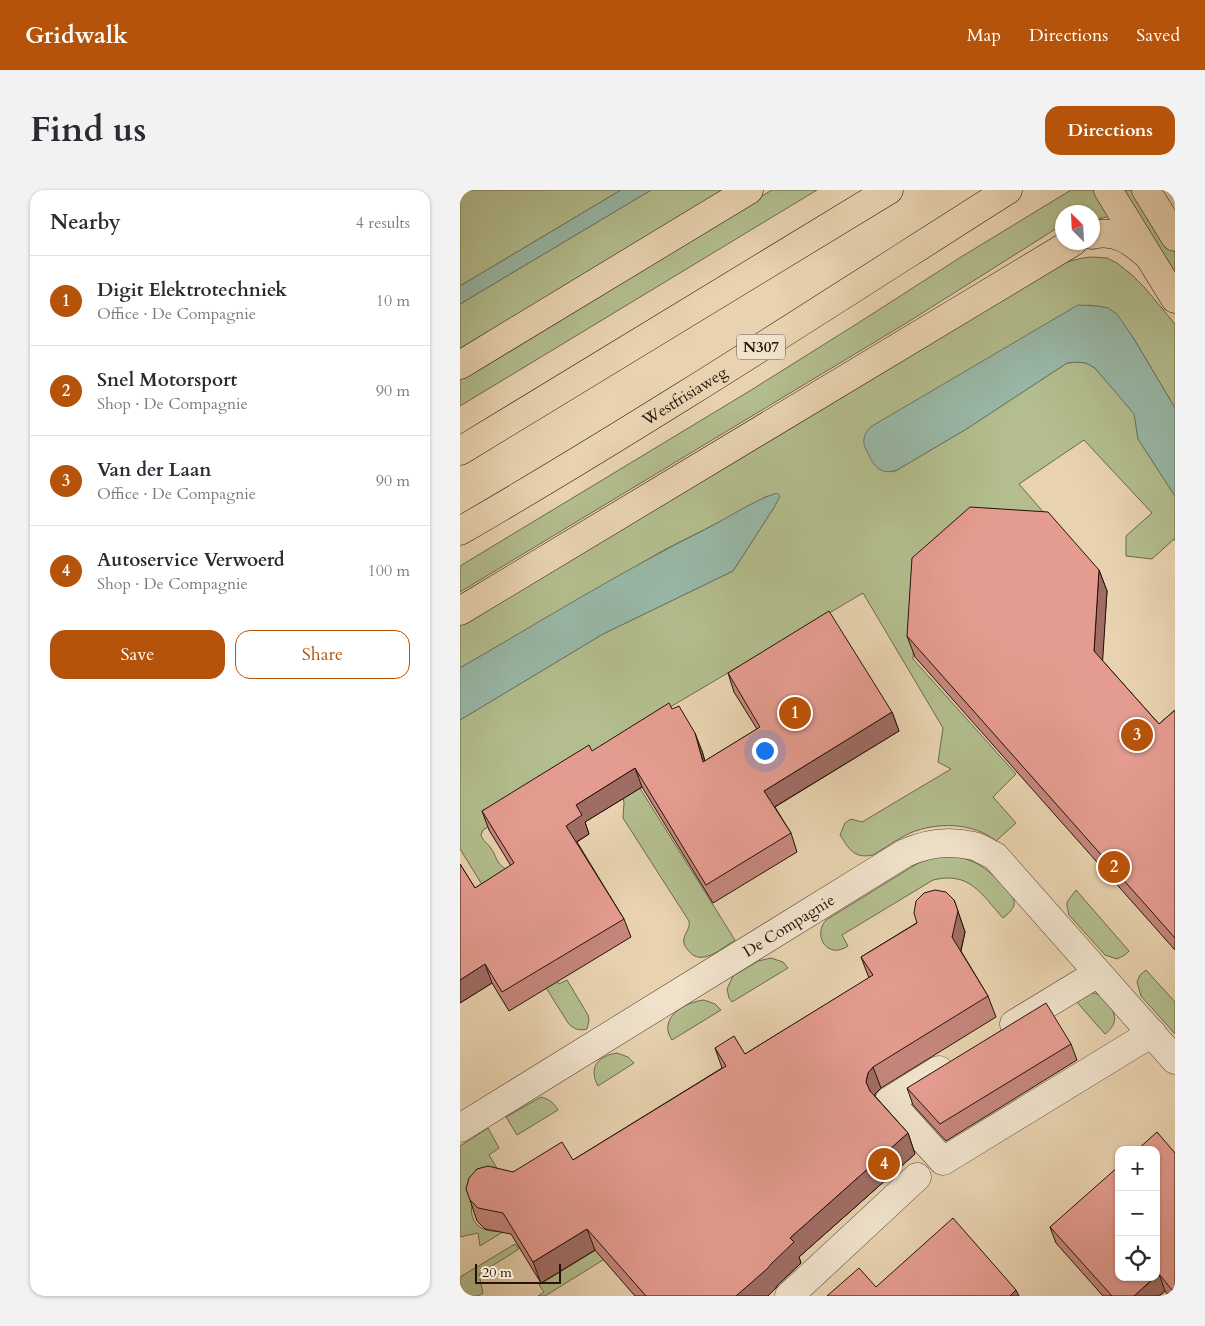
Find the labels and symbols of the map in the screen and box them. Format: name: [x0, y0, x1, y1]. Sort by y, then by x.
north arrow: [1055, 205, 1100, 250]
road number: N307: [737, 334, 785, 360]
street label: Westfrisiaweg: [637, 361, 731, 432]
pin: 1: [779, 694, 811, 732]
pin: 3: [1121, 716, 1153, 754]
your location: [752, 738, 778, 764]
pin: 2: [1098, 848, 1130, 886]
street label: De Compagnie: [739, 889, 839, 963]
pin: 4: [868, 1145, 900, 1183]
scale bar: [475, 1261, 561, 1284]

